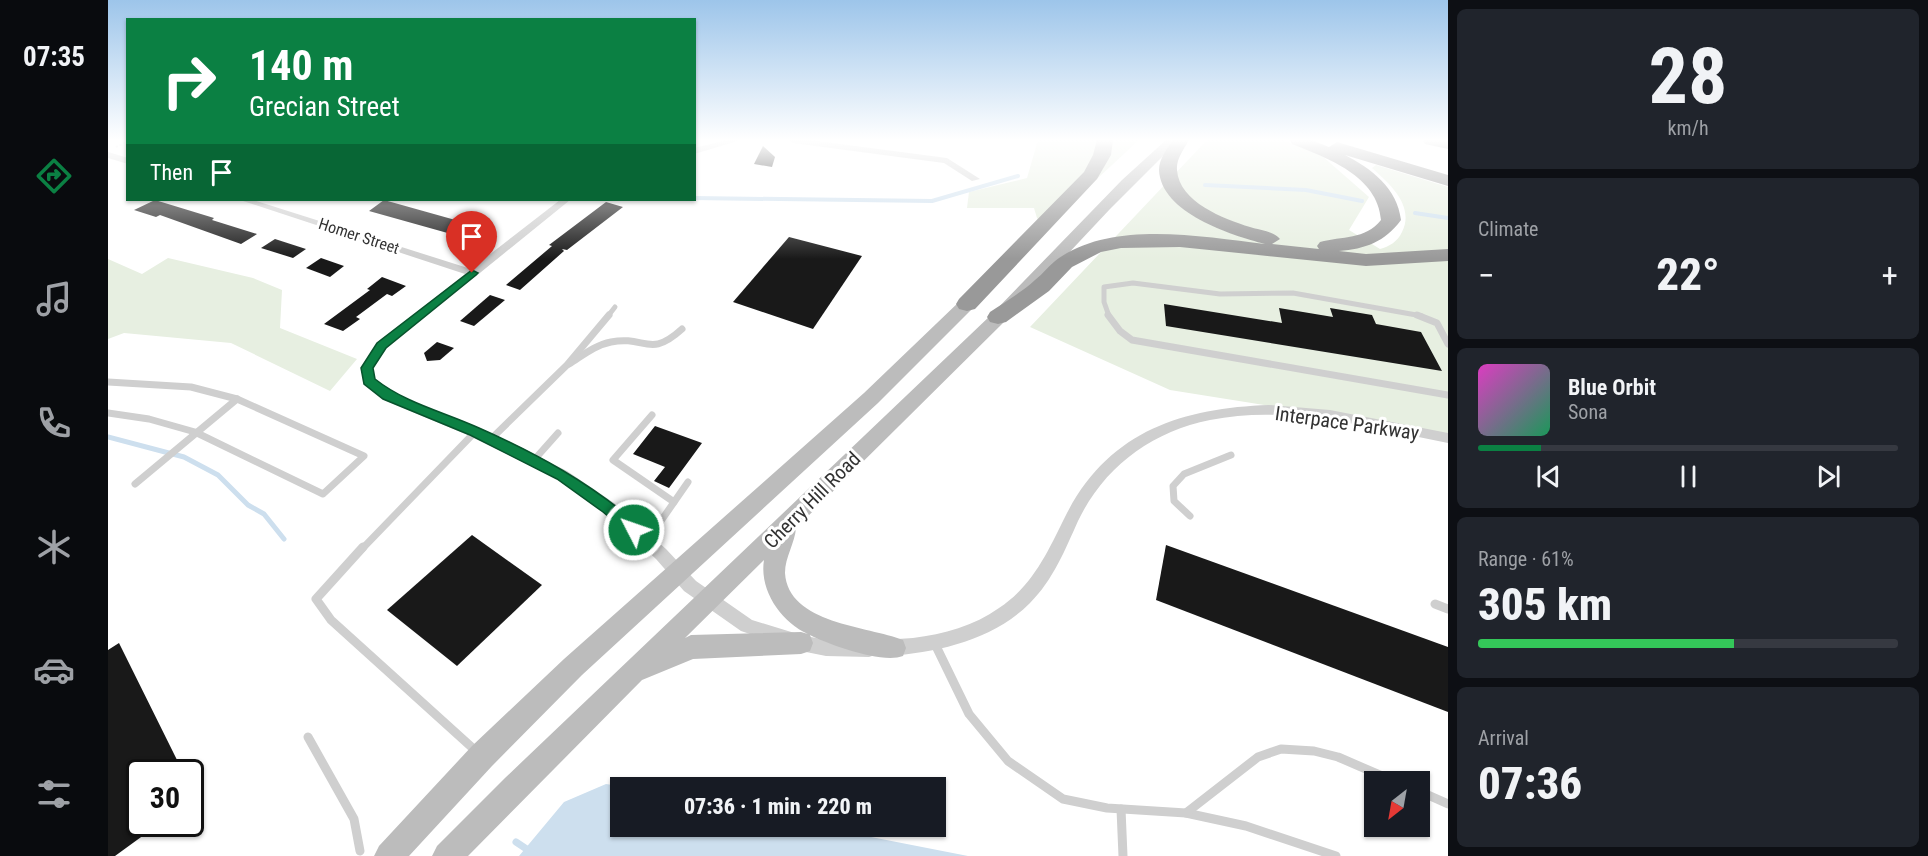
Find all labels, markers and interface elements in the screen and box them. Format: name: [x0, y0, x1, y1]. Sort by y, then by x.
text: 28: [1649, 31, 1727, 122]
text: 07:35: [23, 41, 85, 73]
text: 140 m: [249, 41, 354, 90]
icon: right: [150, 42, 228, 120]
text: Grecian Street: [249, 91, 400, 123]
text: km/h: [1667, 116, 1709, 140]
icon: directions: [33, 155, 75, 197]
icon: arrive: [205, 156, 238, 189]
text: Then: [150, 160, 193, 185]
pin: [446, 211, 497, 273]
street label: Homer Street: [316, 214, 402, 258]
text: Climate: [1478, 217, 1538, 241]
icon: arrive: [455, 220, 488, 253]
text: 22°: [1656, 248, 1720, 301]
text: −: [1478, 256, 1495, 295]
text: +: [1882, 256, 1898, 295]
icon: music: [33, 278, 75, 320]
text: Blue Orbit: [1568, 375, 1656, 400]
text: Sona: [1568, 400, 1608, 424]
street label: Interpace Parkway: [1273, 401, 1421, 445]
icon: phone: [33, 402, 75, 444]
street label: Cherry Hill Road: [759, 447, 865, 553]
icon: previous: [1532, 460, 1565, 493]
icon: pause: [1672, 460, 1705, 493]
icon: next: [1812, 460, 1845, 493]
position arrow: [602, 498, 666, 562]
icon: climate: [33, 526, 75, 568]
text: Range · 61%: [1478, 547, 1574, 571]
text: 305 km: [1478, 578, 1612, 631]
icon: car: [33, 649, 75, 691]
text: Arrival: [1478, 726, 1529, 750]
text: 07:36: [1478, 757, 1582, 810]
speed limit sign: 30: [126, 759, 204, 837]
north arrow: [1364, 771, 1430, 837]
map controls: [1364, 771, 1430, 837]
icon: filters: [33, 773, 75, 815]
text: 07:36 · 1 min · 220 m: [684, 794, 872, 819]

